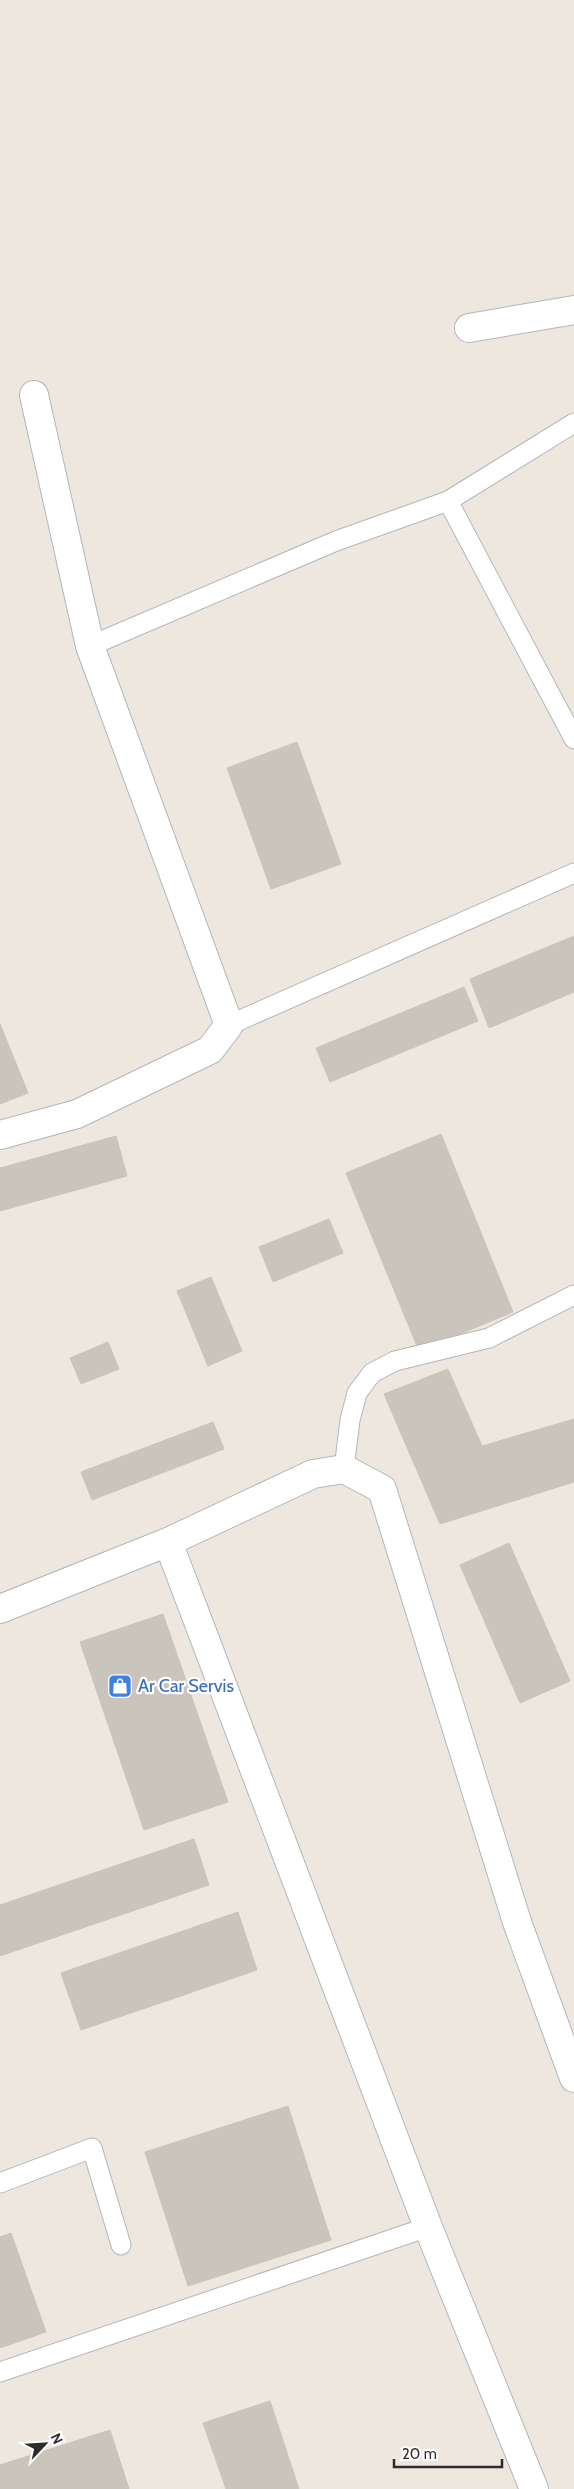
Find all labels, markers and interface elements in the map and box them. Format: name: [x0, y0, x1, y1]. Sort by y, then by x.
shop icon: Ar Car Servis: [107, 1673, 133, 1699]
place label: Ar Car Servis: [138, 1675, 234, 1697]
north arrow: [20, 2419, 70, 2469]
text: N: [47, 2430, 67, 2447]
scale bar: [394, 2436, 502, 2468]
text: 20 m: [402, 2445, 437, 2463]

